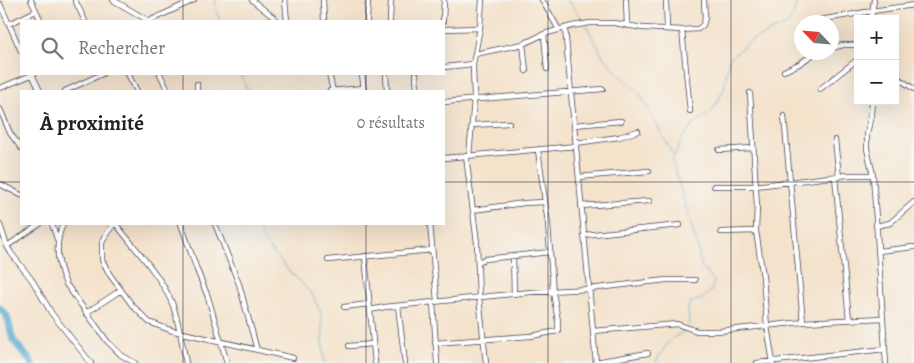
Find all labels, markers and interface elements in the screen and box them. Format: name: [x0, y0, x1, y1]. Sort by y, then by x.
north arrow: [794, 15, 839, 60]
map controls: [854, 15, 899, 105]
button: +: [854, 15, 899, 60]
search box: [20, 20, 445, 75]
icon: search: [38, 34, 66, 62]
text: Rechercher: [78, 35, 165, 61]
button: −: [854, 60, 899, 105]
text: À proximité: [40, 109, 144, 137]
text: 0 résultats: [357, 112, 425, 134]

